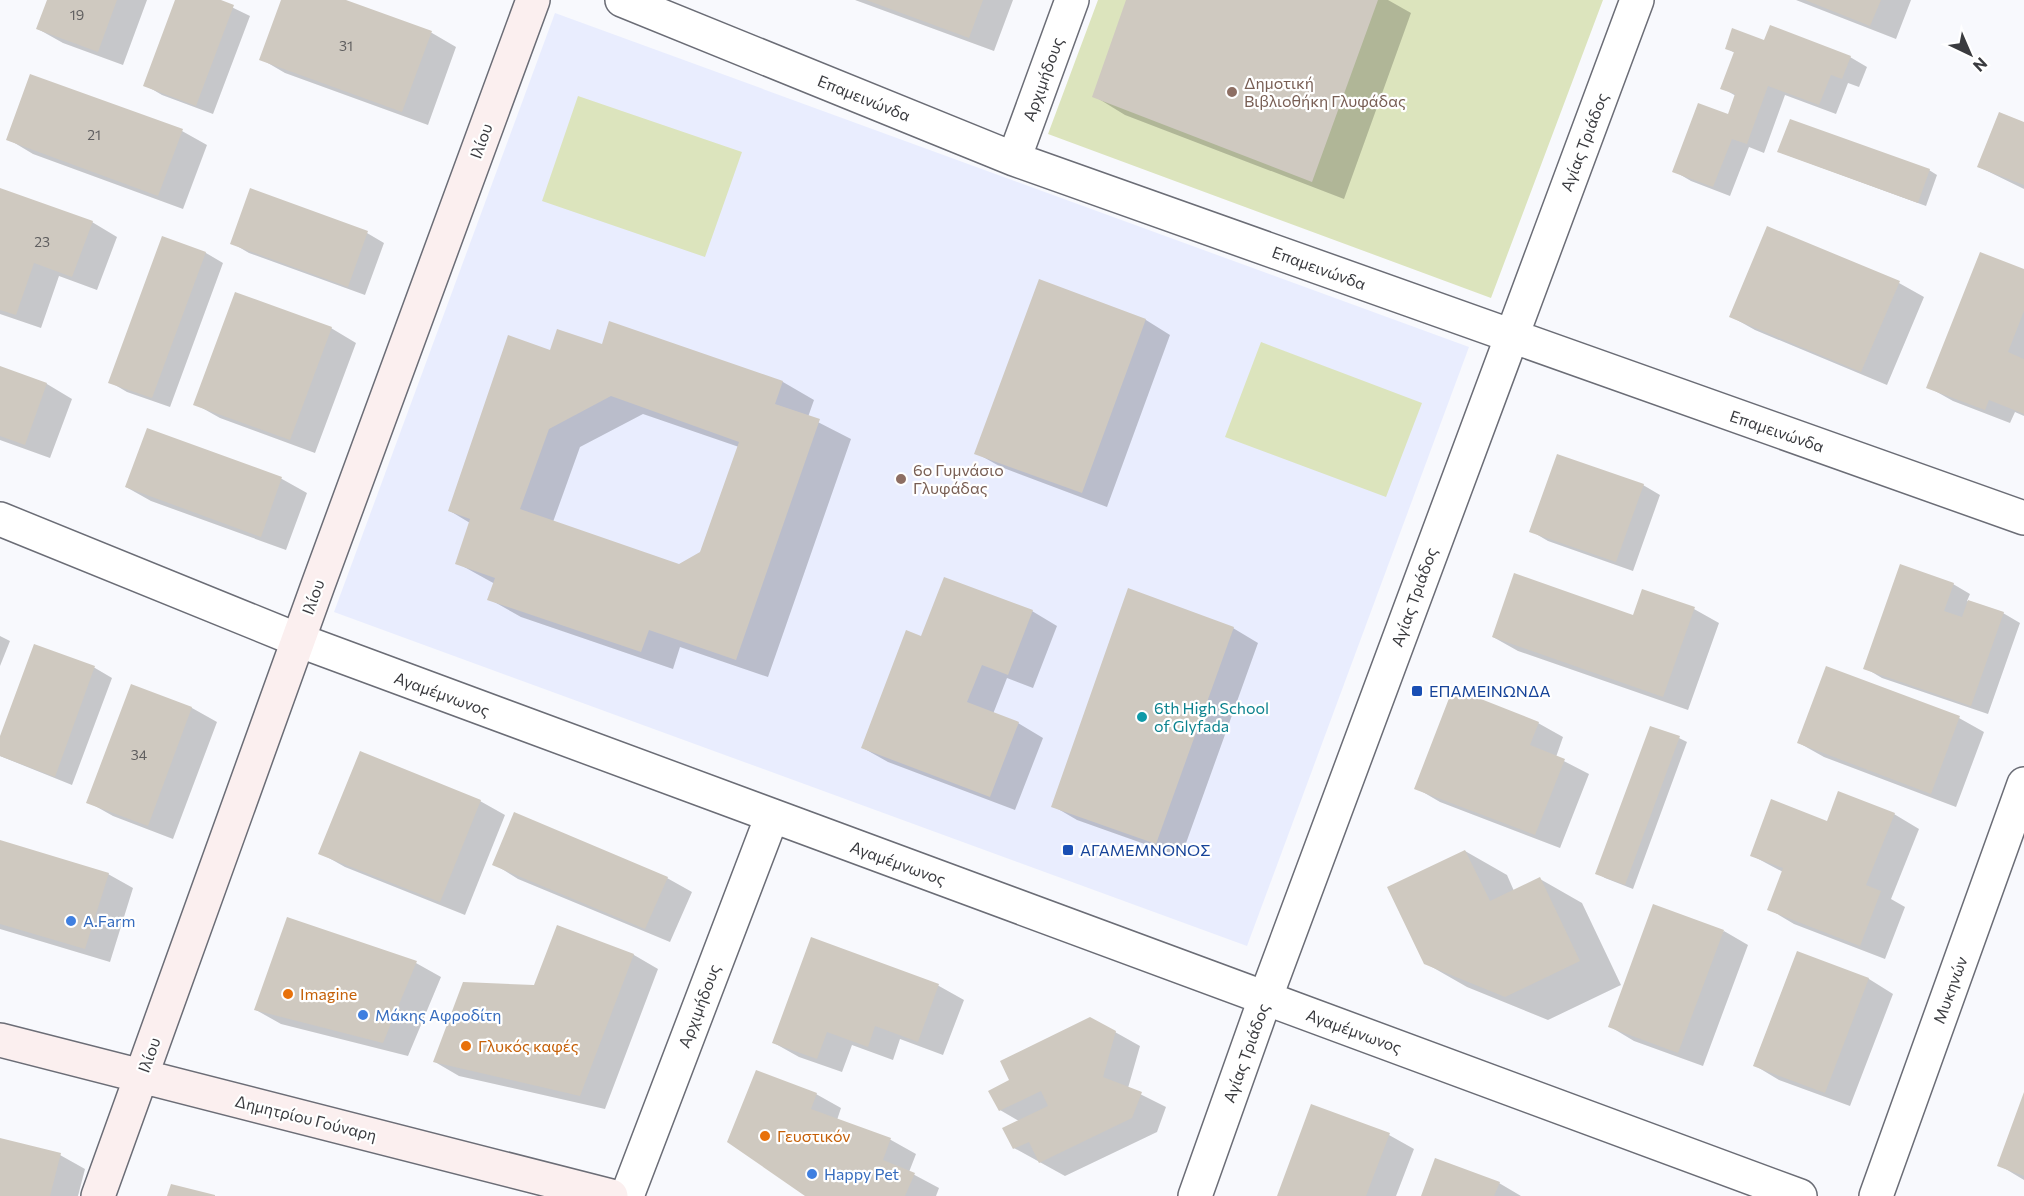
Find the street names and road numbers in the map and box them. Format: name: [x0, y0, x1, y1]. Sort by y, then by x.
street label: Αρχιμήδους: [1019, 34, 1067, 123]
street label: Επαμεινώνδα: [815, 70, 913, 125]
street label: Αγίας Τριάδος: [1556, 90, 1611, 194]
street label: Ιλίου: [465, 121, 496, 161]
street label: Επαμεινώνδα: [1270, 242, 1369, 293]
street label: Επαμεινώνδα: [1728, 406, 1827, 456]
street label: Αγίας Τριάδος: [1387, 545, 1440, 649]
street label: Ιλίου: [297, 577, 328, 617]
street label: Αγαμέμνωνος: [392, 668, 492, 720]
street label: Αγαμέμνωνος: [848, 837, 948, 889]
street label: Μυκηνών: [1929, 954, 1970, 1026]
street label: Αρχιμήδους: [674, 961, 723, 1050]
street label: Αγίας Τριάδος: [1219, 1001, 1272, 1105]
street label: Αγαμέμνωνος: [1304, 1005, 1404, 1057]
street label: Ιλίου: [133, 1035, 164, 1075]
street label: Δημητρίου Γούναρη: [233, 1091, 379, 1144]

